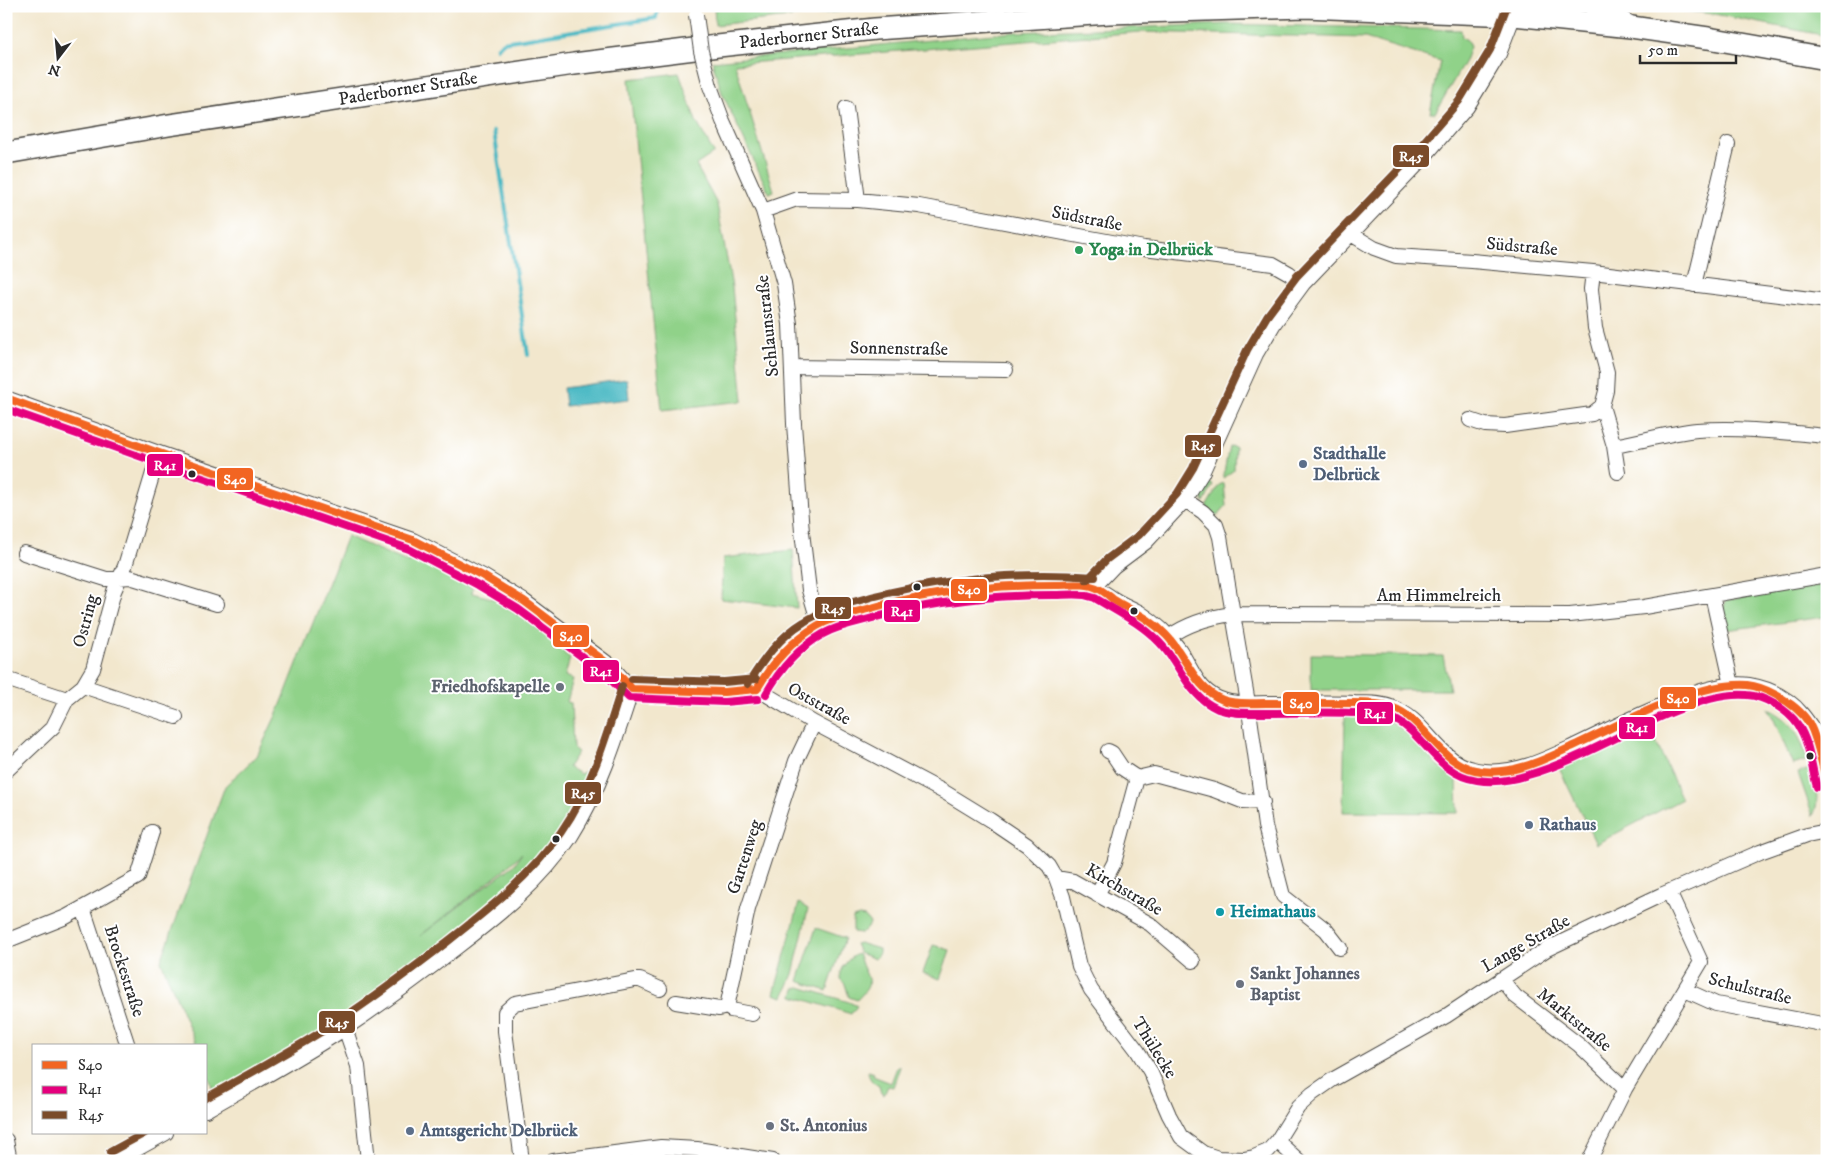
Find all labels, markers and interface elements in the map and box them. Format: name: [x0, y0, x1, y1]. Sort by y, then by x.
street label: Paderborner Straße: [738, 18, 880, 54]
north arrow: [32, 32, 82, 82]
scale bar: [1640, 32, 1737, 64]
text: 50 m: [1648, 41, 1678, 60]
text: N: [46, 59, 63, 80]
street label: Paderborner Straße: [337, 67, 479, 111]
line badge: R45: [1392, 144, 1430, 168]
text: R45: [1399, 148, 1423, 166]
street label: Südstraße: [1050, 201, 1124, 237]
street label: Südstraße: [1485, 233, 1559, 261]
place label: Yoga in Delbrück: [1088, 239, 1214, 261]
marker: Yoga in Delbrück: [1073, 244, 1085, 256]
street label: Schlaunstraße: [752, 274, 784, 378]
street label: Sonnenstraße: [850, 337, 948, 361]
line badge: R45: [1184, 434, 1222, 458]
text: R45: [1191, 437, 1215, 455]
place label: Stadthalle Delbrück: [1313, 443, 1386, 486]
line badge: R41: [146, 453, 184, 477]
text: R41: [154, 457, 176, 475]
marker: Stadthalle Delbrück: [1297, 458, 1309, 470]
line badge: S40: [216, 467, 254, 491]
unlabelled marker: [187, 469, 197, 479]
text: S40: [224, 471, 247, 489]
line badge: S40: [950, 578, 988, 602]
text: S40: [958, 581, 981, 599]
unlabelled marker: [912, 582, 922, 592]
street label: Am Himmelreich: [1377, 585, 1502, 607]
street label: Ostring: [68, 592, 104, 650]
line badge: R45: [814, 596, 852, 620]
line badge: R41: [883, 599, 921, 623]
text: R45: [821, 600, 845, 618]
text: R41: [891, 603, 913, 621]
unlabelled marker: [1129, 606, 1139, 616]
line badge: S40: [552, 624, 590, 648]
text: S40: [560, 628, 583, 646]
line badge: R41: [582, 659, 620, 683]
text: R41: [590, 663, 612, 681]
place label: Friedhofskapelle: [431, 676, 551, 698]
street label: Oststraße: [783, 678, 855, 730]
marker: Friedhofskapelle: [554, 681, 566, 693]
line badge: S40: [1659, 686, 1697, 710]
text: S40: [1667, 690, 1690, 708]
line badge: S40: [1282, 691, 1320, 715]
text: S40: [1290, 695, 1313, 713]
line badge: R41: [1356, 701, 1394, 725]
text: R41: [1364, 705, 1386, 723]
line badge: R41: [1618, 716, 1656, 740]
text: R41: [1626, 719, 1648, 737]
unlabelled marker: [1805, 751, 1815, 761]
line badge: R45: [564, 781, 602, 805]
text: R45: [571, 785, 595, 803]
place label: Rathaus: [1539, 814, 1596, 836]
street label: Gartenweg: [723, 817, 767, 897]
marker: Rathaus: [1523, 819, 1535, 831]
unlabelled marker: [551, 834, 561, 844]
street label: Kirchstraße: [1081, 859, 1167, 921]
place label: Heimathaus: [1230, 901, 1316, 923]
marker: Heimathaus: [1214, 906, 1226, 918]
street label: Lange Straße: [1478, 910, 1574, 978]
street label: Brockestraße: [99, 922, 149, 1020]
place label: Sankt Johannes Baptist: [1250, 963, 1360, 1006]
street label: Schulstraße: [1706, 968, 1794, 1010]
marker: Sankt Johannes Baptist: [1234, 978, 1246, 990]
street label: Marktstraße: [1532, 983, 1616, 1057]
line badge: R45: [318, 1010, 356, 1034]
street label: Thülecke: [1127, 1013, 1181, 1083]
text: R45: [325, 1014, 349, 1032]
legend: [32, 1044, 208, 1134]
text: S40: [78, 1056, 103, 1075]
text: R41: [78, 1080, 102, 1099]
text: R45: [78, 1106, 105, 1125]
place label: St. Antonius: [780, 1115, 867, 1137]
place label: Amtsgericht Delbrück: [419, 1120, 579, 1142]
marker: St. Antonius: [764, 1120, 776, 1132]
marker: Amtsgericht Delbrück: [404, 1125, 416, 1137]

